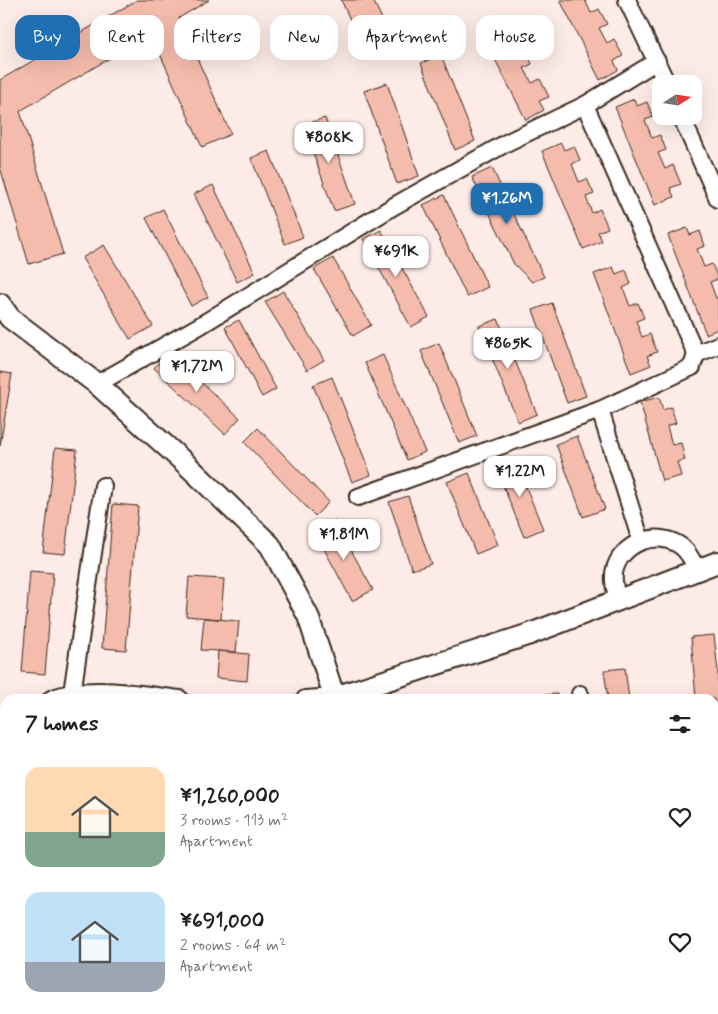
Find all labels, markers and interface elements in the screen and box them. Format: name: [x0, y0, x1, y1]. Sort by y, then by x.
chip: Buy: [15, 15, 80, 60]
chip: Rent: [90, 15, 164, 60]
chip: Filters: [174, 15, 260, 60]
chip: New: [270, 15, 338, 60]
chip: Apartment: [348, 15, 466, 60]
chip: House: [476, 15, 554, 60]
north arrow: [652, 75, 702, 125]
map controls: [652, 75, 702, 125]
pin: ¥808K: [294, 121, 364, 164]
text: ¥808K: [305, 127, 353, 148]
pin: ¥1.26M: [466, 182, 548, 225]
text: ¥1.26M: [482, 188, 532, 209]
pin: ¥691K: [361, 236, 431, 278]
text: ¥691K: [374, 241, 418, 262]
pin: ¥865K: [473, 328, 543, 370]
text: ¥865K: [484, 333, 532, 354]
pin: ¥1.72M: [156, 350, 238, 393]
text: ¥1.72M: [171, 356, 223, 377]
pin: ¥1.22M: [479, 456, 561, 498]
text: ¥1.22M: [495, 461, 545, 482]
pin: ¥1.81M: [303, 518, 385, 561]
text: ¥1.81M: [319, 524, 369, 545]
text: 7 homes: [25, 710, 98, 738]
icon: filters: [666, 710, 694, 738]
text: ¥1,260,000: [180, 782, 280, 810]
icon: home: [65, 787, 125, 847]
icon: heart: [666, 803, 694, 831]
text: 3 rooms · 113 m²: [180, 810, 288, 831]
text: Apartment: [180, 831, 253, 852]
text: ¥691,000: [180, 907, 264, 935]
icon: home: [65, 912, 125, 972]
icon: heart: [666, 928, 694, 956]
text: 2 rooms · 64 m²: [180, 935, 286, 956]
text: Apartment: [180, 956, 253, 977]

